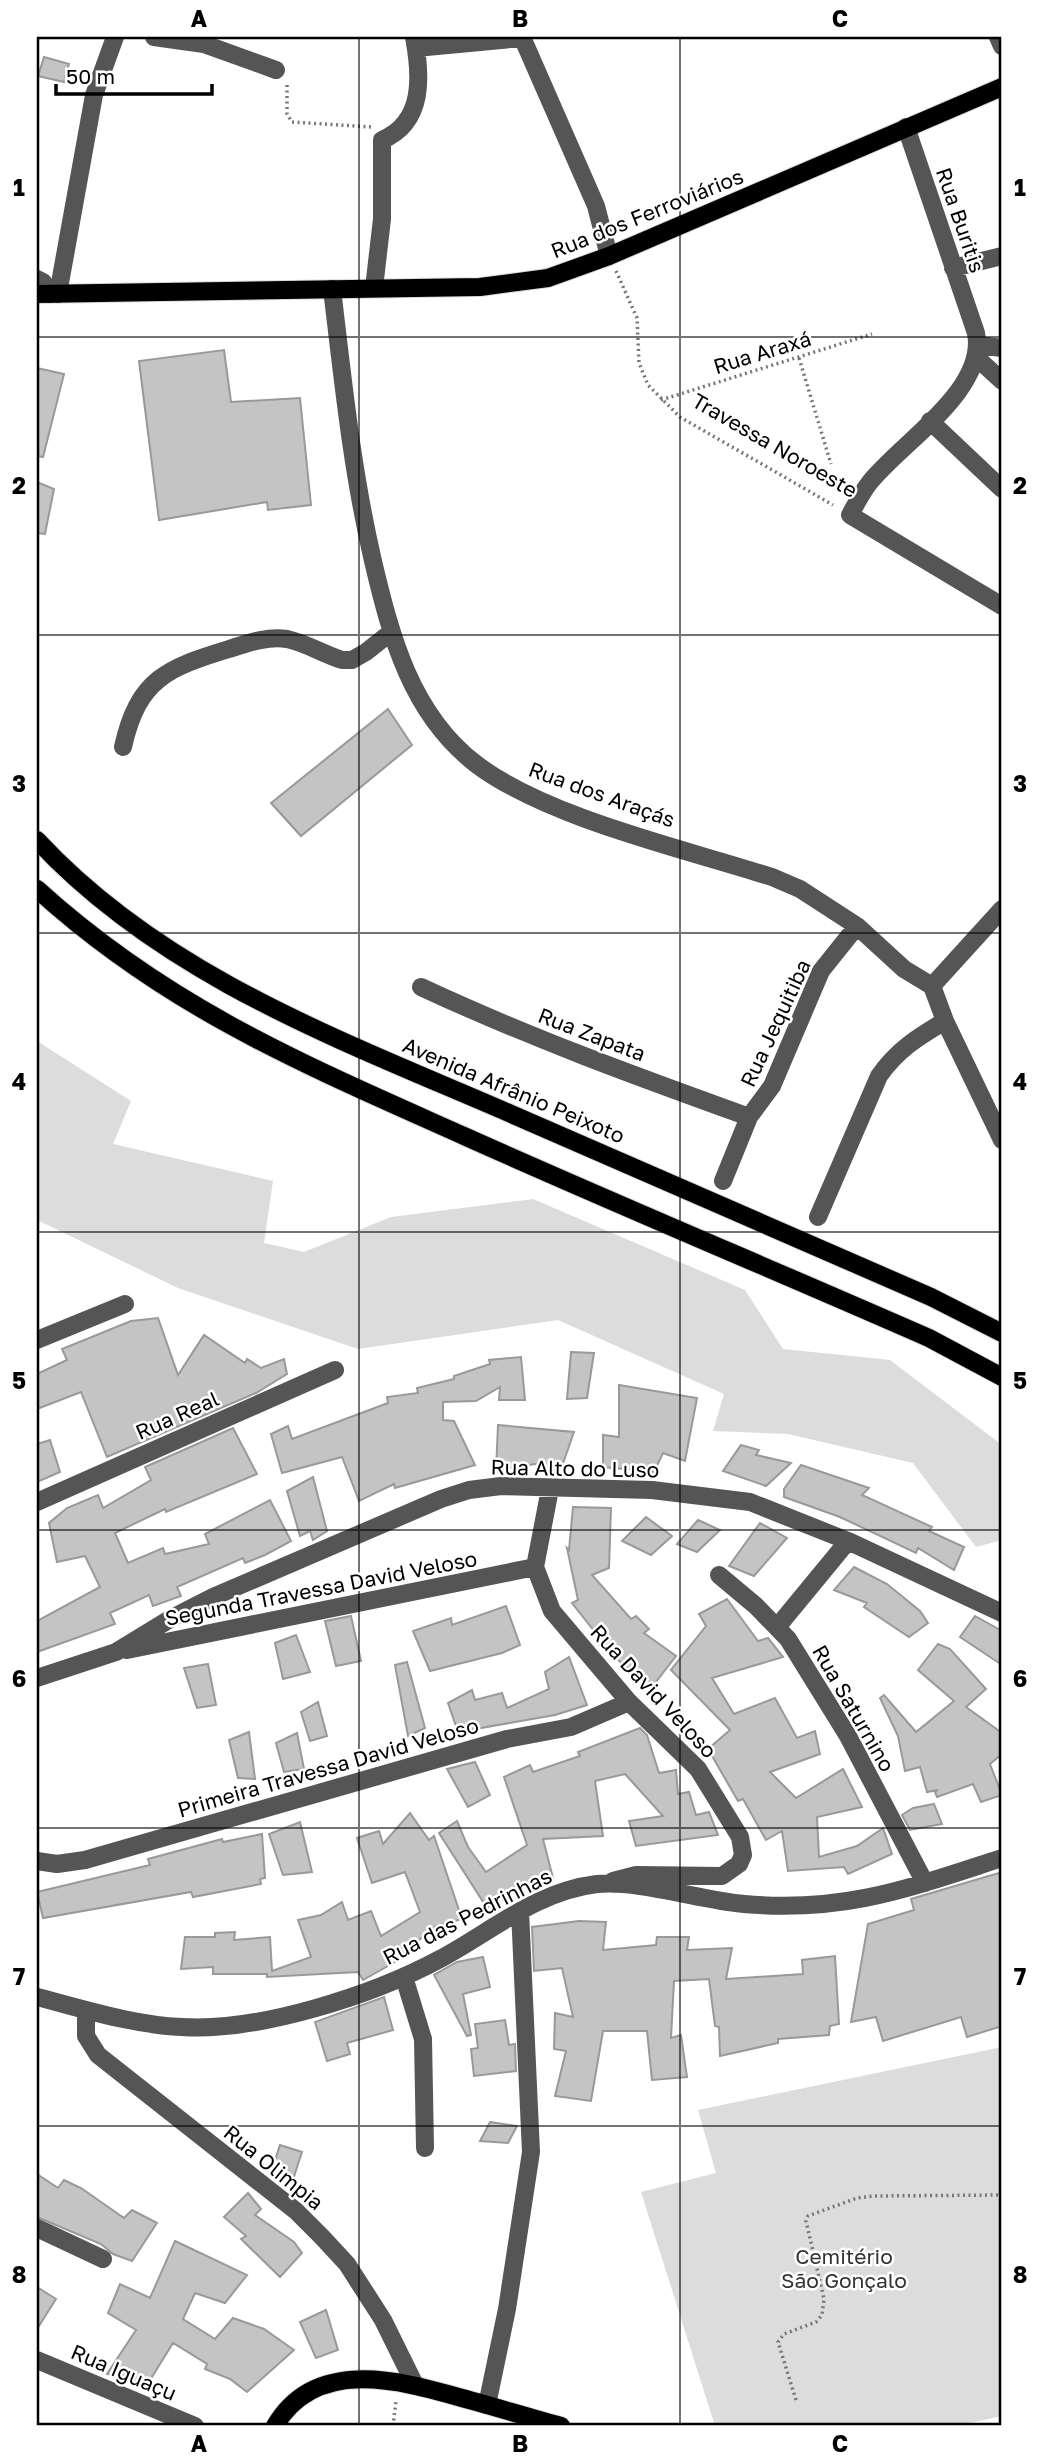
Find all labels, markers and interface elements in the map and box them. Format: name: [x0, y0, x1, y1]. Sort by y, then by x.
text: A: [191, 4, 208, 32]
text: B: [512, 4, 528, 32]
text: C: [832, 4, 848, 32]
scale bar: [56, 52, 212, 96]
text: 50 m: [66, 63, 115, 89]
street label: Rua dos Ferroviários: [547, 163, 747, 263]
street label: Rua Buritis: [931, 164, 991, 276]
text: 1: [13, 173, 25, 201]
text: 1: [1014, 173, 1026, 201]
street label: Rua Araxá: [710, 325, 814, 379]
street label: Travessa Noroeste: [688, 387, 862, 503]
text: 2: [12, 471, 26, 499]
text: 2: [1013, 471, 1027, 499]
street label: Rua dos Araçás: [525, 755, 679, 833]
text: 3: [12, 769, 26, 797]
text: 3: [1013, 769, 1027, 797]
street label: Rua Jequitiba: [734, 955, 816, 1091]
street label: Rua Zapata: [535, 1002, 649, 1066]
street label: Avenida Afrânio Peixoto: [399, 1031, 629, 1149]
text: 4: [12, 1067, 26, 1095]
text: 4: [1013, 1067, 1027, 1095]
text: 5: [12, 1366, 26, 1394]
text: 5: [1013, 1366, 1027, 1394]
street label: Rua Real: [131, 1385, 223, 1445]
street label: Rua Alto do Luso: [490, 1454, 660, 1482]
street label: Segunda Travessa David Veloso: [163, 1545, 479, 1631]
street label: Rua David Veloso: [585, 1619, 723, 1763]
street label: Rua Saturnino: [807, 1640, 901, 1776]
text: 6: [12, 1664, 26, 1692]
text: 6: [1013, 1664, 1027, 1692]
street label: Primeira Travessa David Veloso: [174, 1711, 482, 1823]
street label: Rua das Pedrinhas: [378, 1862, 556, 1970]
text: 7: [13, 1962, 25, 1990]
text: 7: [1014, 1962, 1026, 1990]
street label: Rua Olimpia: [219, 2119, 329, 2215]
park label: Cemitério São Gonçalo: [781, 2243, 907, 2293]
text: 8: [12, 2260, 26, 2288]
text: 8: [1013, 2260, 1027, 2288]
street label: Rua Iguaçu: [67, 2338, 181, 2406]
text: A: [191, 2429, 208, 2457]
text: B: [512, 2429, 528, 2457]
text: C: [832, 2429, 848, 2457]

